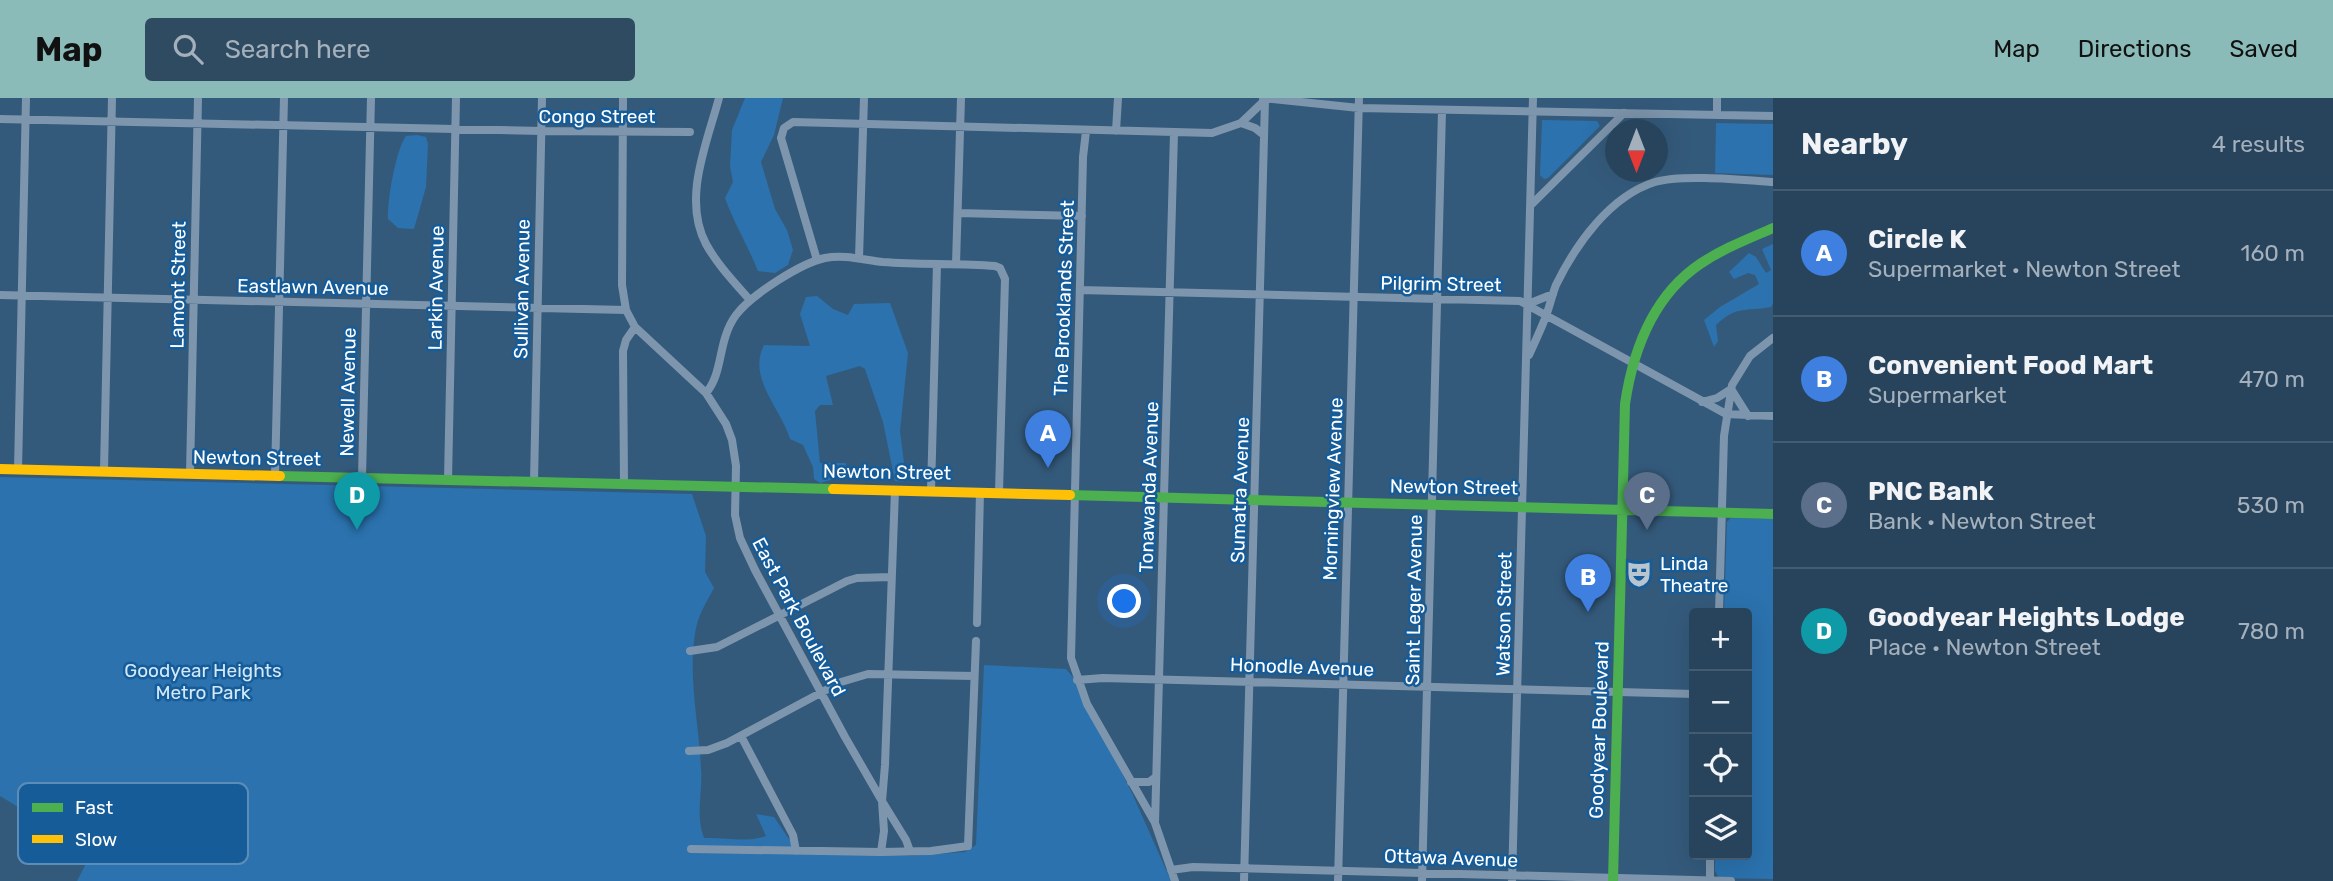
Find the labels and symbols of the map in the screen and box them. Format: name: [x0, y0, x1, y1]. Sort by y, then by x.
street label: Congo Street: [539, 105, 656, 128]
north arrow: [1605, 119, 1668, 182]
street label: The Brooklands Street: [1049, 199, 1079, 396]
street label: Sullivan Avenue: [509, 219, 535, 359]
street label: Lamont Street: [165, 221, 191, 349]
street label: Larkin Avenue: [423, 225, 449, 351]
street label: Pilgrim Street: [1380, 271, 1502, 297]
street label: Eastlawn Avenue: [237, 274, 389, 300]
street label: Newell Avenue: [335, 327, 361, 457]
street label: Morningview Avenue: [1318, 397, 1348, 581]
street label: Tonawanda Avenue: [1135, 401, 1163, 573]
pin: A: [1025, 410, 1071, 468]
street label: Sumatra Avenue: [1226, 417, 1254, 563]
street label: Newton Street: [193, 445, 322, 471]
street label: Newton Street: [823, 459, 952, 485]
pin: D: [334, 472, 380, 530]
pin: C: [1624, 472, 1670, 530]
street label: Newton Street: [1390, 474, 1519, 500]
street label: Saint Leger Avenue: [1401, 514, 1427, 686]
street label: East Park Boulevard: [747, 534, 851, 700]
street label: Watson Street: [1491, 551, 1517, 676]
place label: Linda Theatre: [1660, 552, 1728, 597]
pin: B: [1565, 554, 1611, 612]
theatre icon: Linda Theatre: [1624, 559, 1654, 589]
your location: [1107, 584, 1141, 618]
street label: Goodyear Boulevard: [1584, 641, 1614, 819]
street label: Honodle Avenue: [1230, 653, 1374, 681]
park label: Goodyear Heights Metro Park: [124, 659, 282, 704]
legend: [18, 783, 248, 864]
text: Fast: [75, 796, 114, 819]
text: Slow: [75, 828, 117, 851]
street label: Ottawa Avenue: [1383, 844, 1519, 872]

